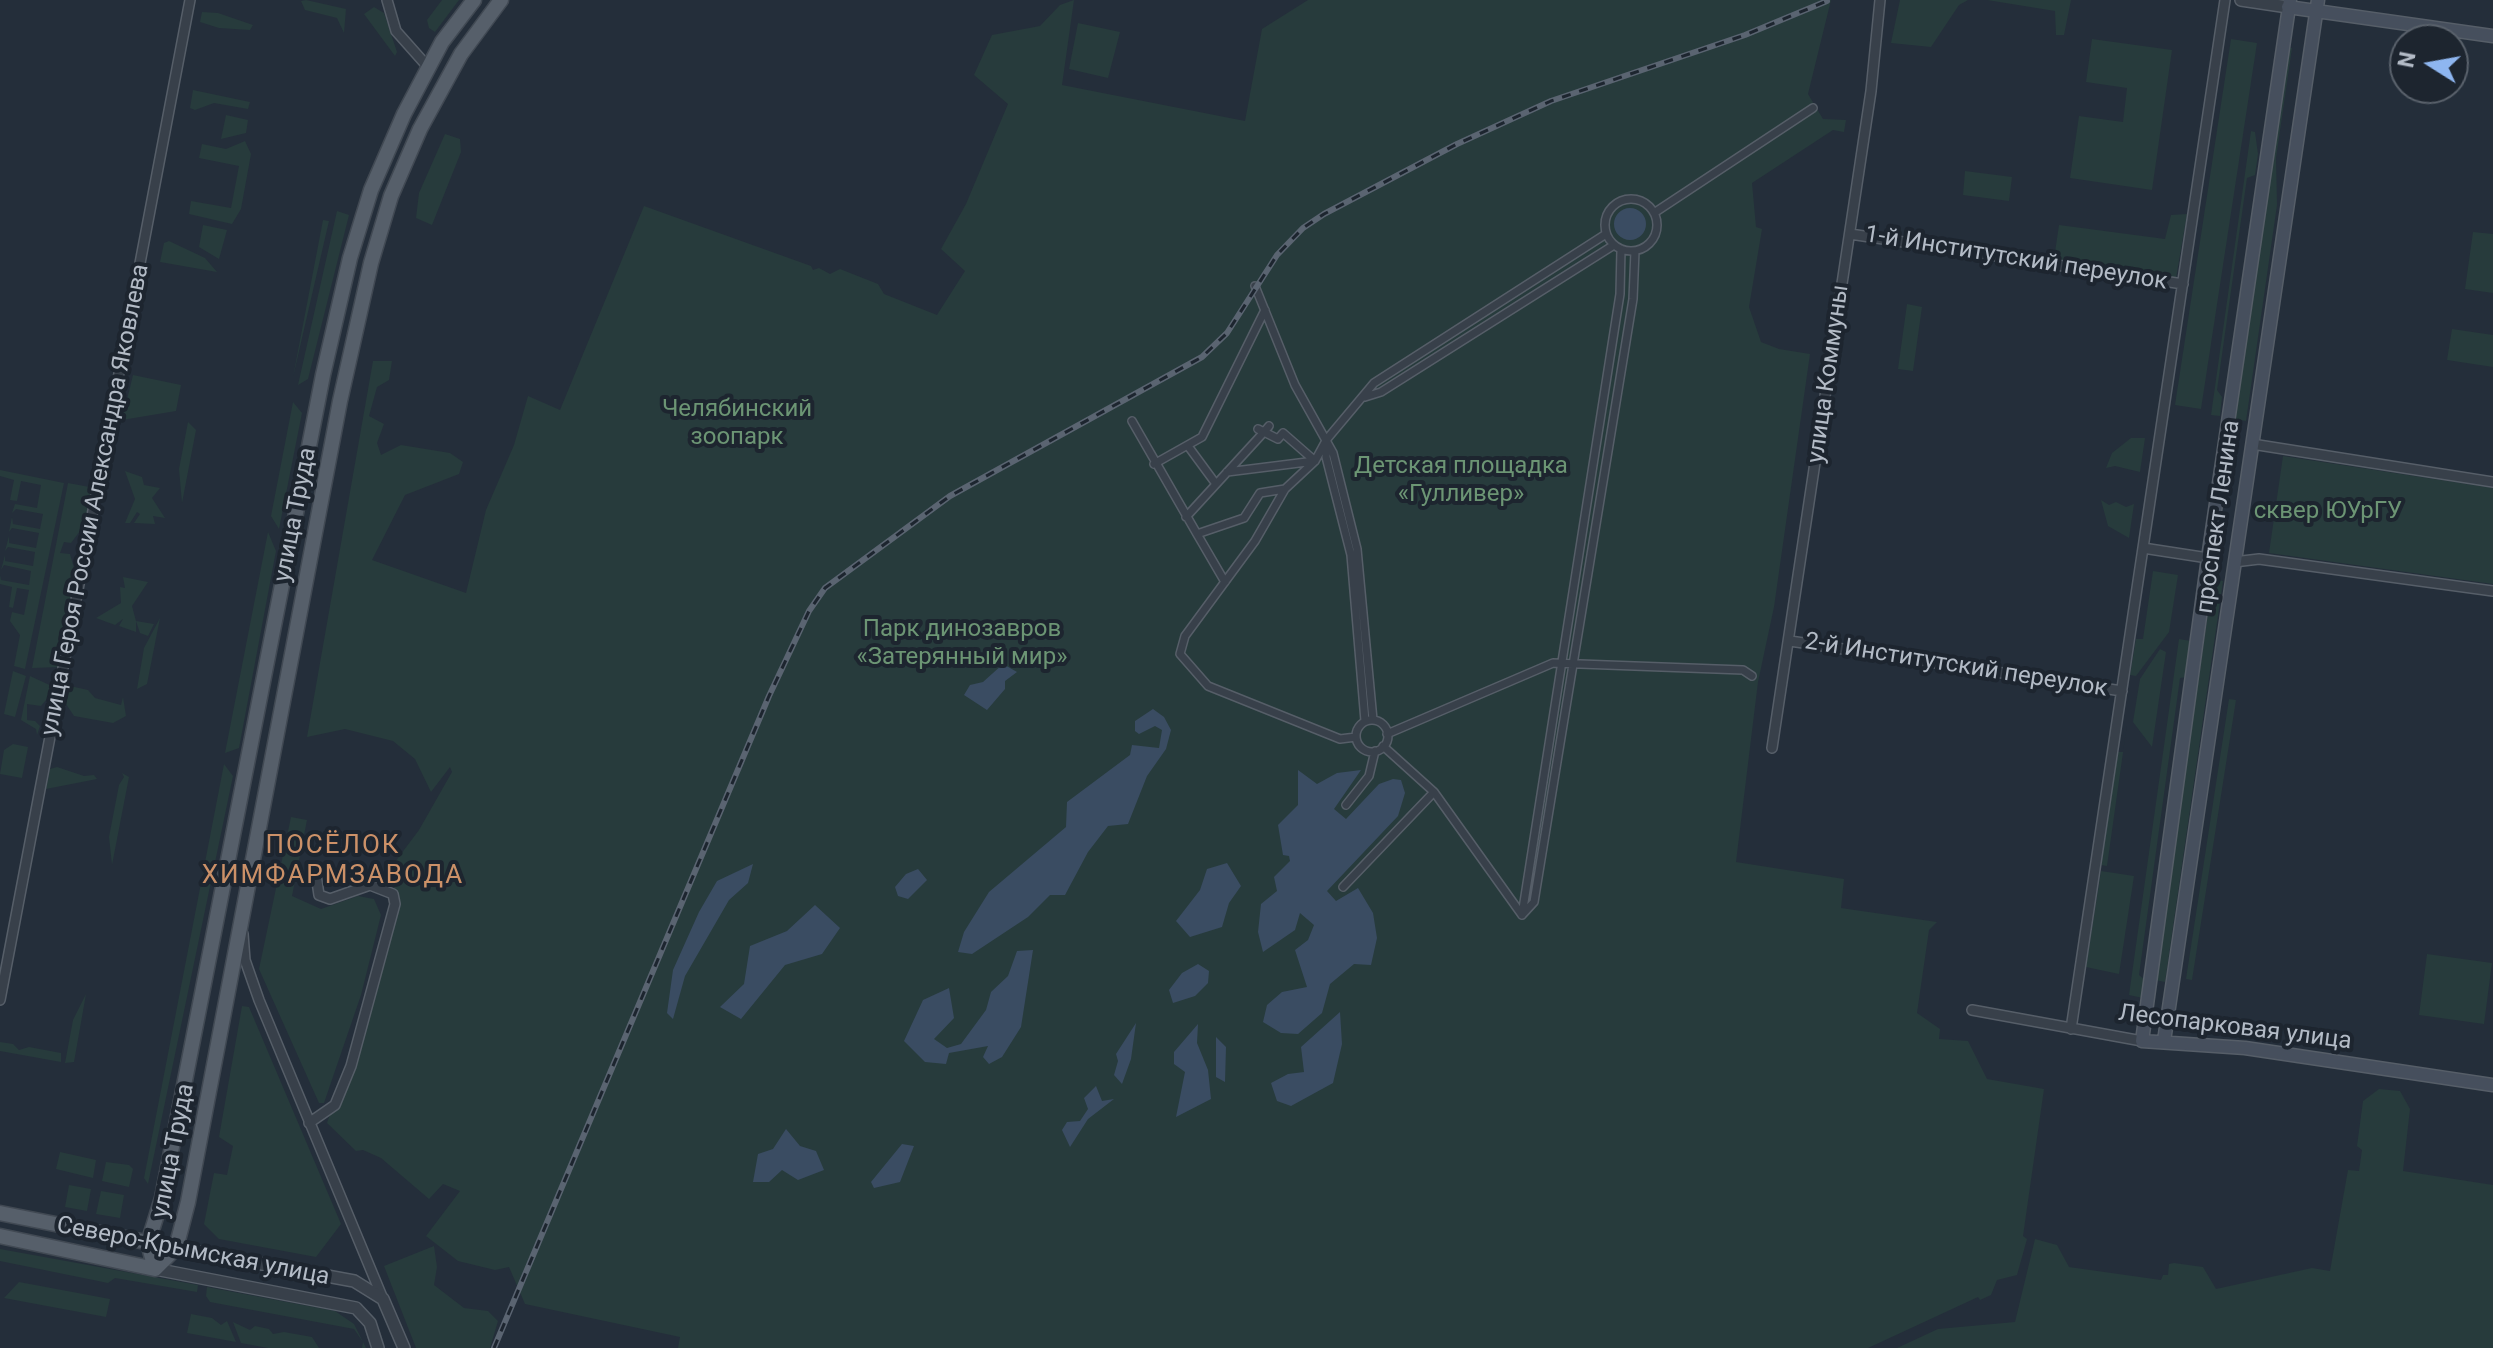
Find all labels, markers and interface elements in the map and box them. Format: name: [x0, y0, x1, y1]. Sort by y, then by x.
north arrow: [2389, 24, 2469, 104]
text: N: [2393, 50, 2421, 70]
street label: 1-й Институтский переулок: [1863, 221, 2169, 297]
street label: улица Героя России Александра Яковлева: [36, 262, 156, 738]
street label: улица Коммуны: [1802, 283, 1856, 465]
park label: Челябинский зоопарк: [662, 396, 812, 452]
street label: проспект Ленина: [2191, 418, 2247, 616]
street label: улица Труда: [269, 445, 323, 585]
park label: Детская площадка «Гулливер»: [1354, 453, 1568, 509]
park label: сквер ЮУрГУ: [2254, 498, 2402, 526]
park label: Парк динозавров «Затерянный мир»: [857, 616, 1067, 672]
street label: 2-й Институтский переулок: [1803, 628, 2109, 704]
district label: ПОСЁЛОК ХИМФАРМЗАВОДА: [202, 830, 464, 892]
street label: Лесопарковая улица: [2117, 999, 2353, 1057]
street label: улица Труда: [147, 1081, 201, 1221]
street label: Северо-Крымская улица: [54, 1211, 332, 1293]

